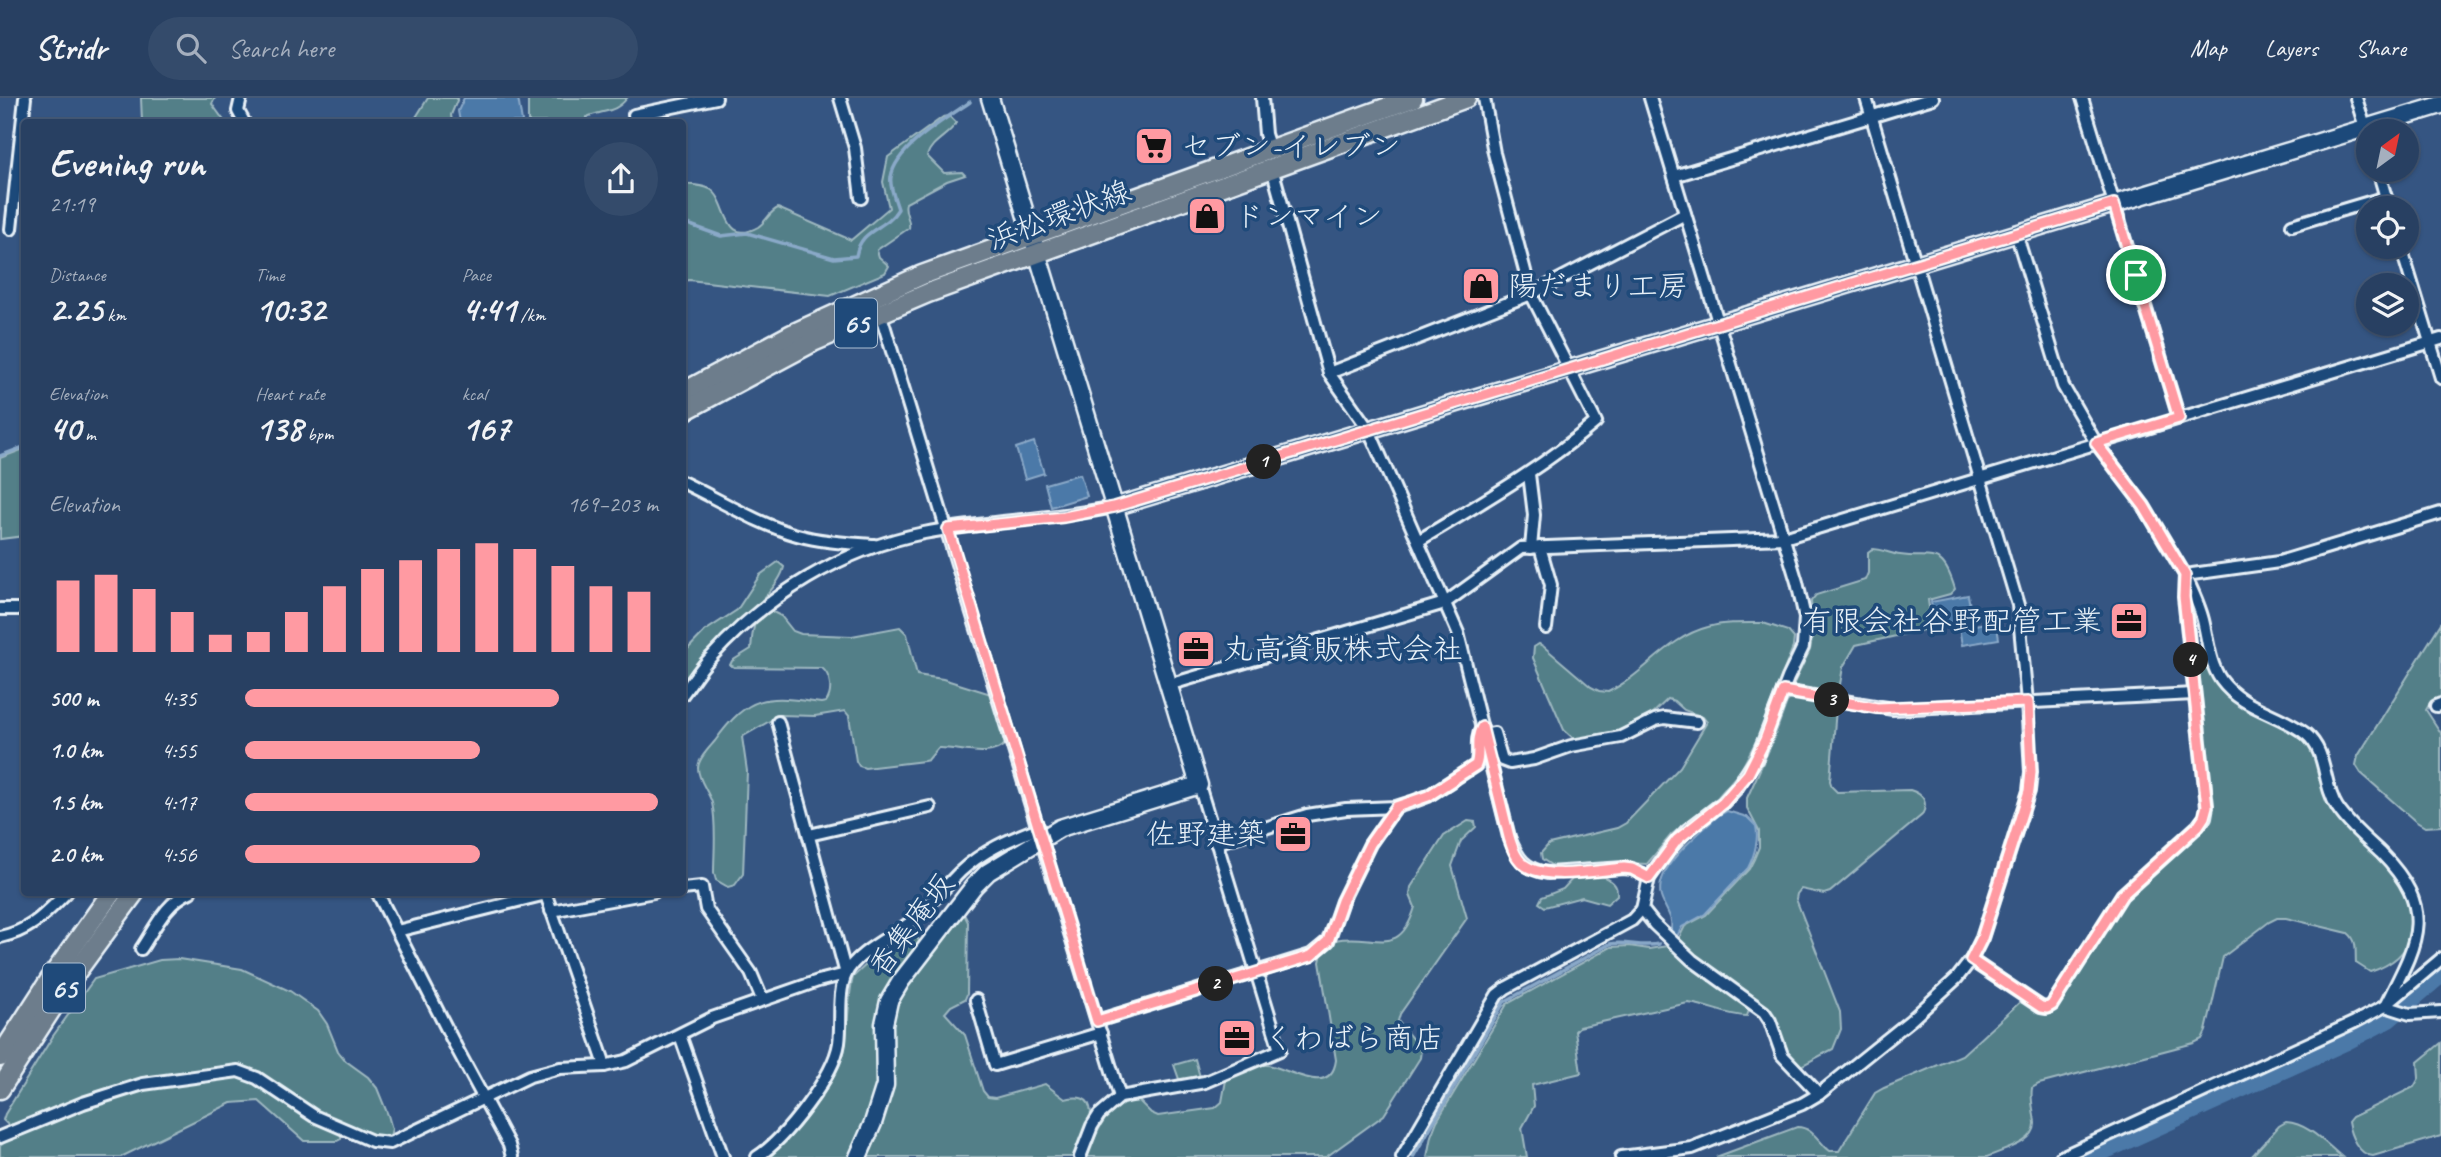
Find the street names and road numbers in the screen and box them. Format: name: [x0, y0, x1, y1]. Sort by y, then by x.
street label: 浜松環状線: [982, 171, 1136, 259]
road number: 65: [835, 299, 877, 348]
street label: 香集庵坂: [860, 866, 962, 984]
road number: 65: [43, 964, 85, 1012]

